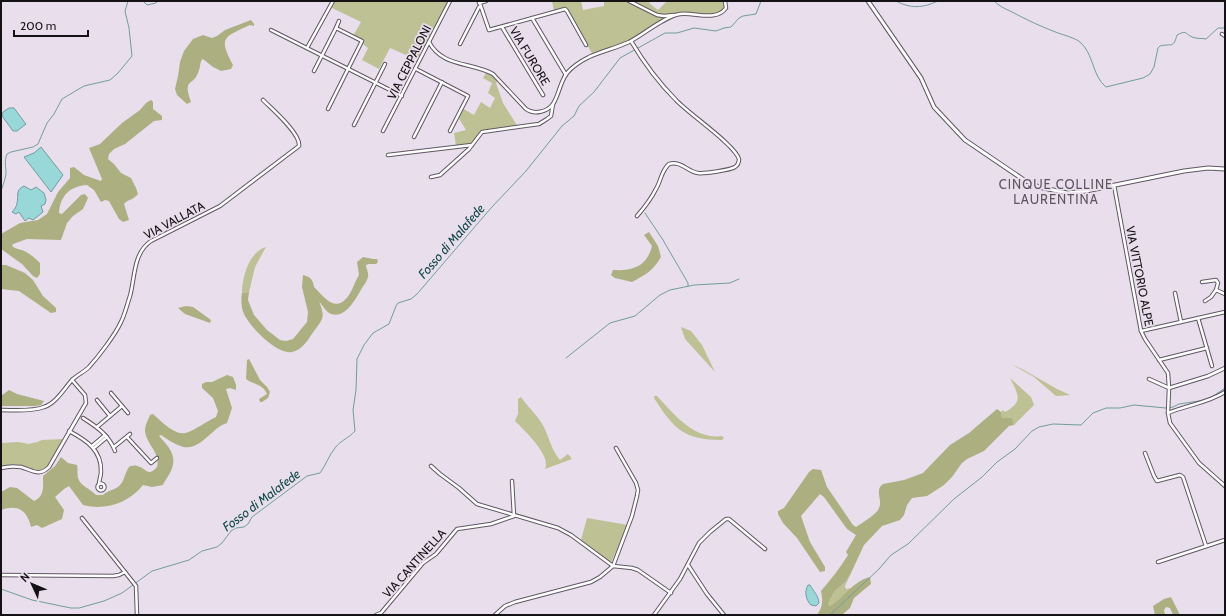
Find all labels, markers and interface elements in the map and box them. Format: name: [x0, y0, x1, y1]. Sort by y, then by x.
scale bar: [14, 12, 88, 38]
text: 200 m: [20, 18, 56, 33]
street label: VIA CEPPALONI: [384, 22, 434, 102]
street label: VIA FURORE: [507, 24, 554, 88]
district label: CINQUE COLLINE LAURENTINA: [999, 176, 1113, 207]
street label: VIA VALLATA: [141, 197, 207, 242]
water label: Fosso di Malafede: [414, 200, 488, 282]
street label: VIA VITTORIO ALPE: [1123, 225, 1157, 328]
water label: Fosso di Malafede: [219, 465, 303, 535]
street label: VIA CANTINELLA: [379, 525, 449, 601]
north arrow: [12, 564, 52, 604]
text: N: [17, 569, 33, 585]

